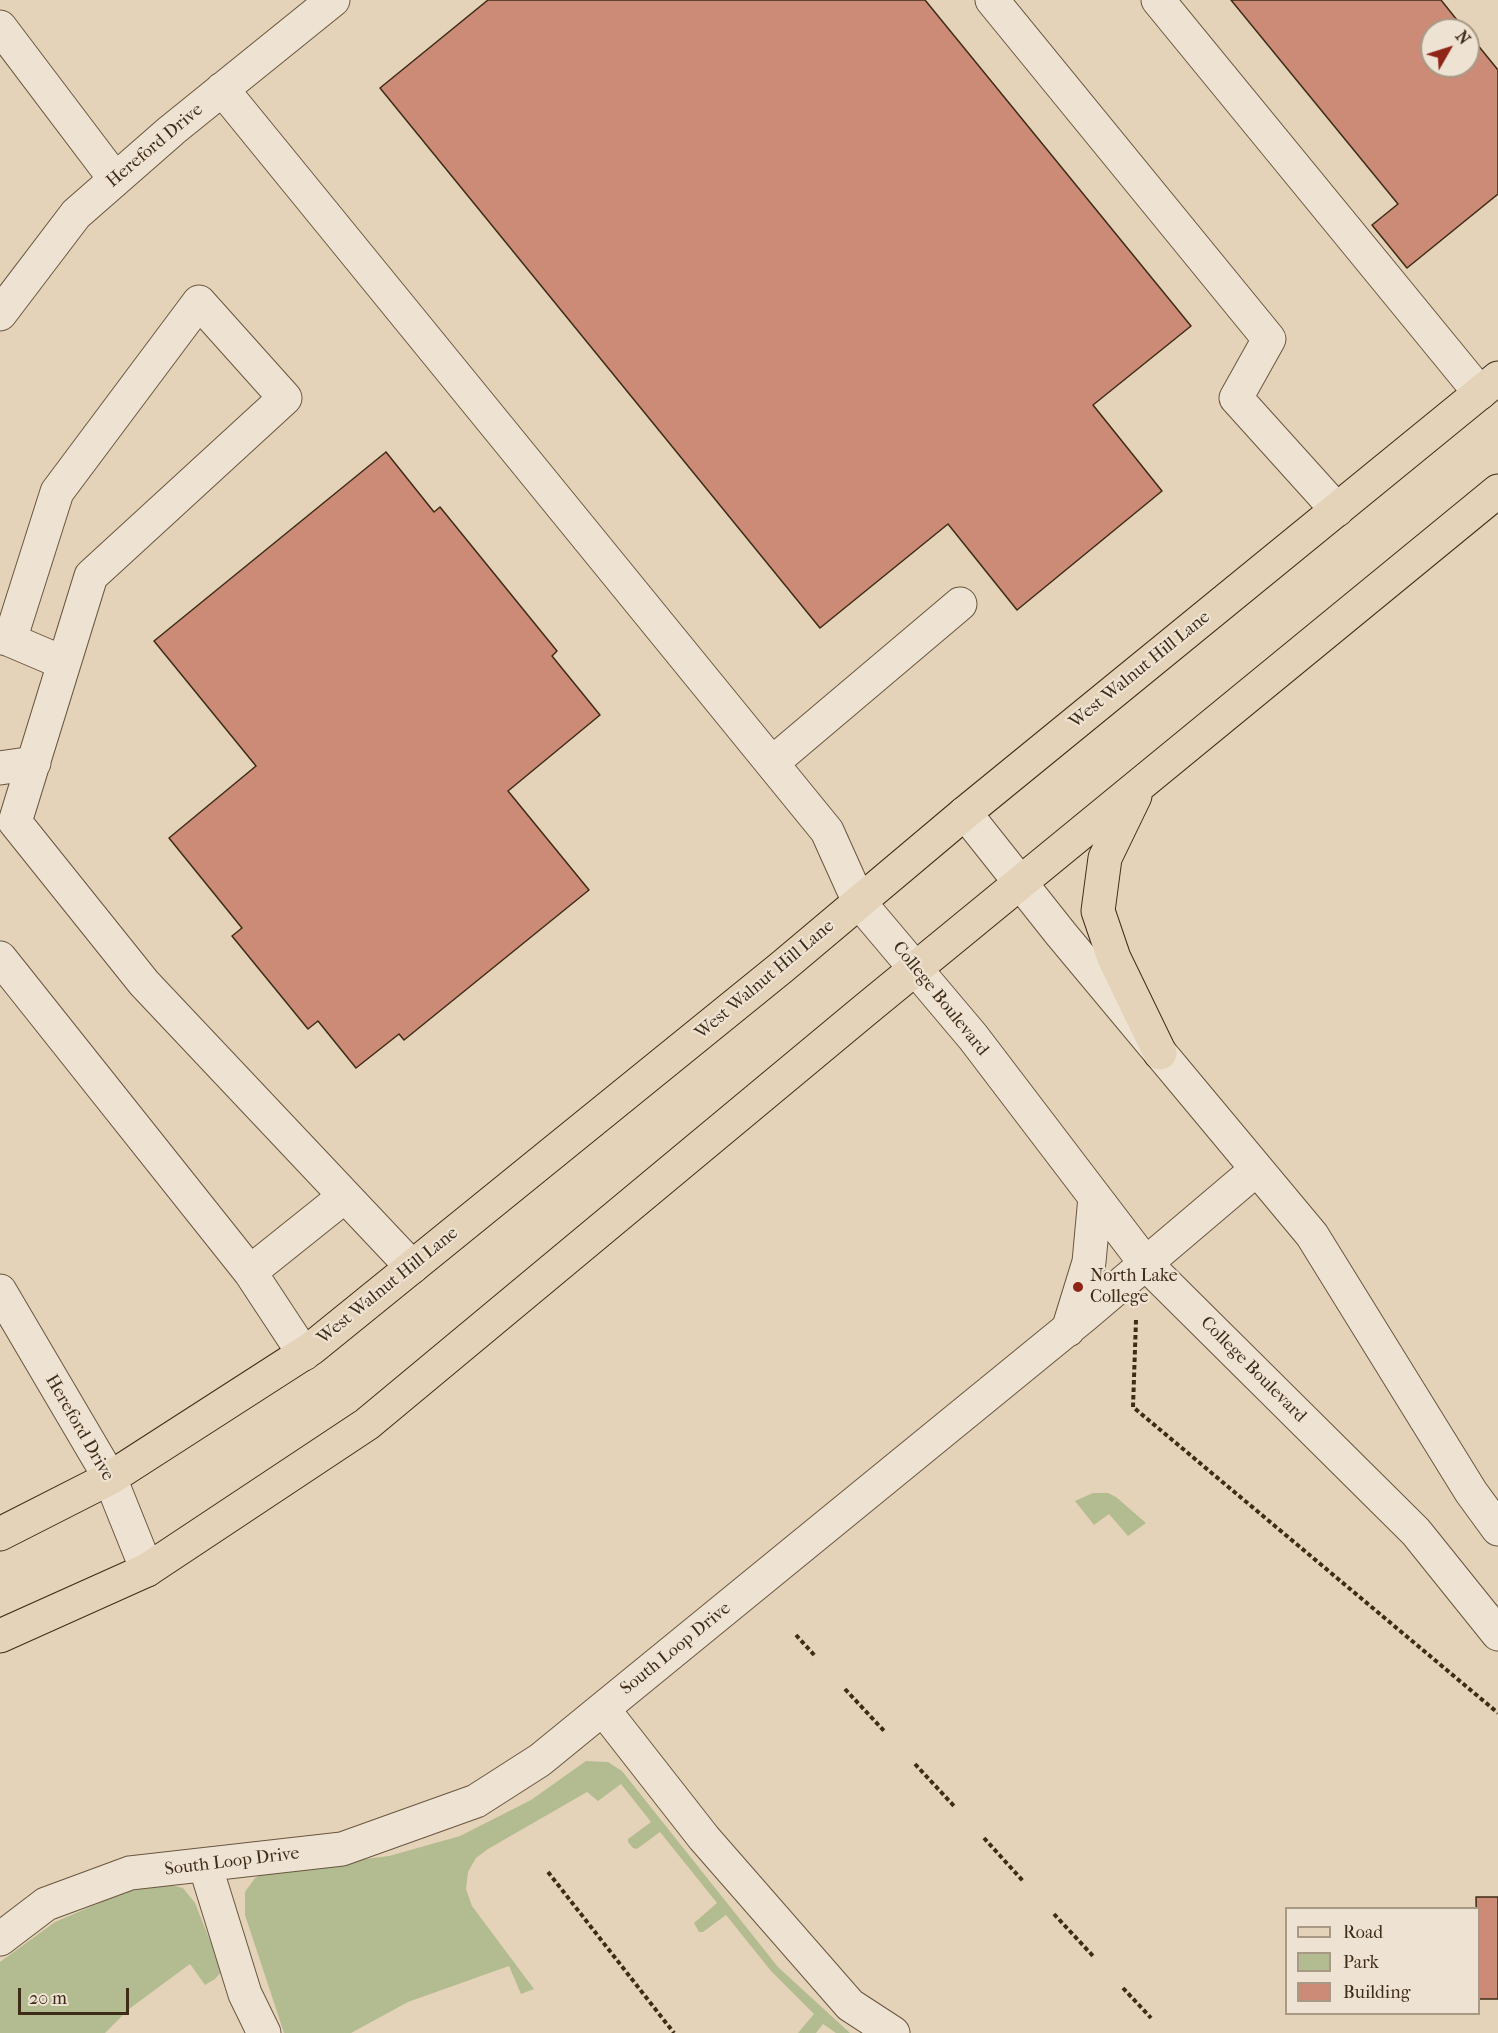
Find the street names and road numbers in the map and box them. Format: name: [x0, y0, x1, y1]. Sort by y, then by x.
street label: Hereford Drive: [102, 99, 208, 193]
street label: West Walnut Hill Lane: [1065, 607, 1215, 733]
street label: West Walnut Hill Lane: [691, 916, 839, 1044]
street label: College Boulevard: [887, 937, 993, 1061]
street label: West Walnut Hill Lane: [313, 1223, 463, 1349]
street label: College Boulevard: [1196, 1313, 1310, 1427]
street label: Hereford Drive: [40, 1371, 118, 1485]
street label: South Loop Drive: [617, 1598, 735, 1700]
street label: South Loop Drive: [163, 1843, 301, 1881]

